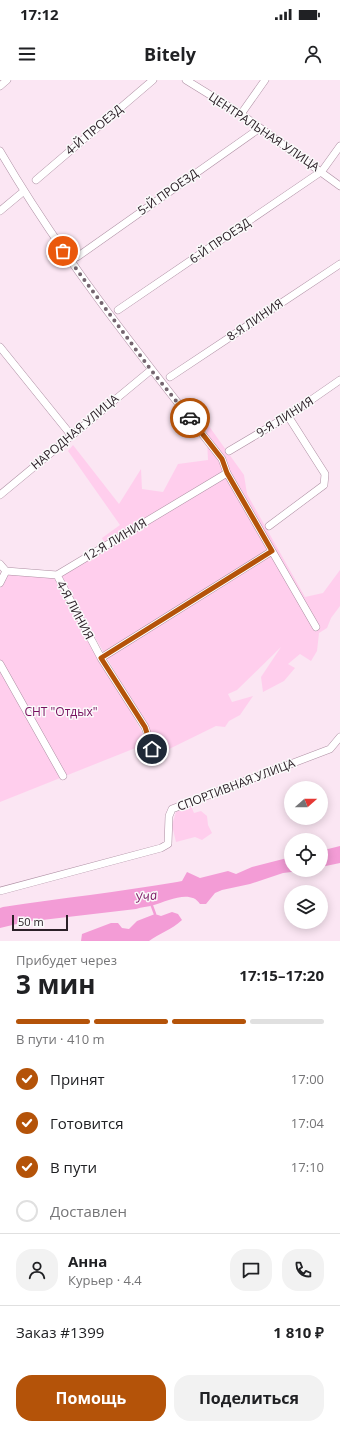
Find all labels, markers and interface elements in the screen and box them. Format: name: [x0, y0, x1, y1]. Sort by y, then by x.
text: 17:12: [20, 4, 59, 24]
text: Bitely: [144, 42, 196, 66]
icon: menu: [16, 43, 38, 65]
icon: person: [302, 43, 324, 65]
street label: ЦЕНТРАЛЬНАЯ УЛИЦА: [205, 88, 323, 175]
street label: 4-Й ПРОЕЗД: [61, 101, 126, 159]
street label: 5-Й ПРОЕЗД: [134, 165, 201, 219]
street label: 6-Й ПРОЕЗД: [186, 214, 254, 267]
pin: [46, 234, 80, 268]
icon: bag: [52, 240, 74, 262]
street label: 8-Я ЛИНИЯ: [223, 294, 286, 345]
street label: НАРОДНАЯ УЛИЦА: [27, 390, 122, 473]
street label: 9-Я ЛИНИЯ: [253, 392, 317, 441]
courier: [170, 398, 210, 438]
icon: car: [179, 407, 201, 429]
street label: 12-Я ЛИНИЯ: [80, 514, 150, 565]
street label: 4-Я ЛИНИЯ: [53, 577, 98, 642]
park label: СНТ "Отдых": [24, 703, 98, 720]
pin: [135, 732, 169, 766]
icon: home: [141, 738, 163, 760]
street label: СПОРТИВНАЯ УЛИЦА: [174, 754, 298, 815]
north arrow: [284, 781, 328, 825]
map controls: [284, 781, 328, 929]
button: locate: [284, 833, 328, 877]
water label: Уча: [133, 885, 159, 907]
button: layers: [284, 885, 328, 929]
scale bar: [12, 913, 68, 932]
text: 50 m: [18, 914, 44, 929]
text: Прибудет через: [16, 951, 117, 969]
text: 17:15–17:20: [239, 965, 324, 985]
text: 3 мин: [16, 966, 96, 1002]
text: В пути · 410 m: [16, 1030, 105, 1048]
icon: check: [16, 1068, 38, 1090]
text: Принят: [50, 1069, 105, 1089]
text: 17:00: [291, 1070, 324, 1088]
icon: check: [16, 1112, 38, 1134]
text: Готовится: [50, 1113, 124, 1133]
text: 17:04: [291, 1114, 324, 1132]
icon: check: [16, 1156, 38, 1178]
text: В пути: [50, 1157, 97, 1177]
text: 17:10: [291, 1158, 324, 1176]
text: Доставлен: [50, 1201, 127, 1221]
button: person: [16, 1249, 58, 1291]
button: chat: [230, 1249, 272, 1291]
button: phone: [282, 1249, 324, 1291]
text: Анна: [68, 1251, 107, 1271]
text: Курьер · 4.4: [68, 1271, 142, 1289]
text: Заказ #1399: [16, 1322, 104, 1342]
text: 1 810 ₽: [273, 1322, 324, 1342]
button: Помощь: [16, 1375, 166, 1421]
button: Поделиться: [174, 1375, 324, 1421]

